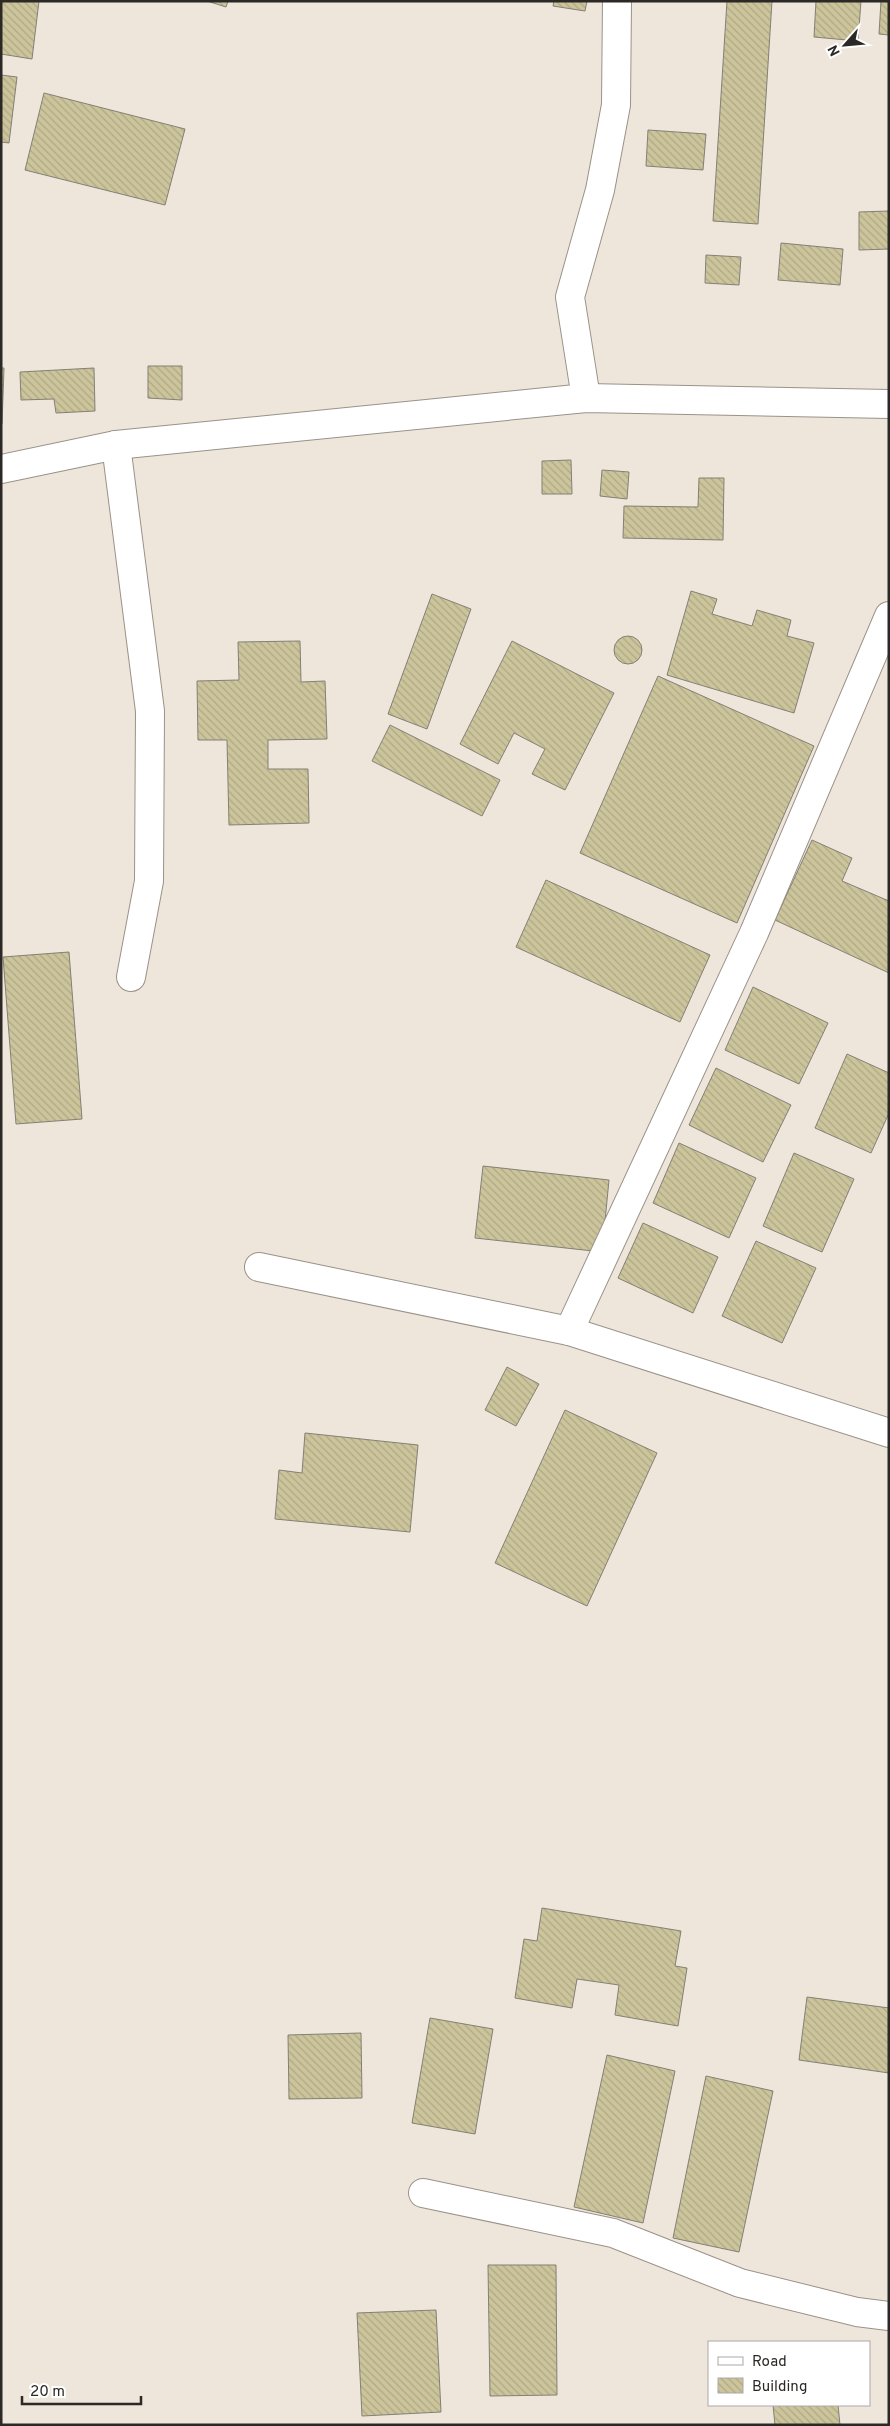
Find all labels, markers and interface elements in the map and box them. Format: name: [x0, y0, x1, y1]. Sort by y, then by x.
north arrow: [820, 20, 870, 70]
text: N: [825, 42, 845, 59]
legend: [708, 2341, 870, 2406]
text: Road: [752, 2353, 787, 2372]
scale bar: [22, 2374, 141, 2406]
text: Building: [752, 2378, 807, 2397]
text: 20 m: [30, 2383, 65, 2402]

